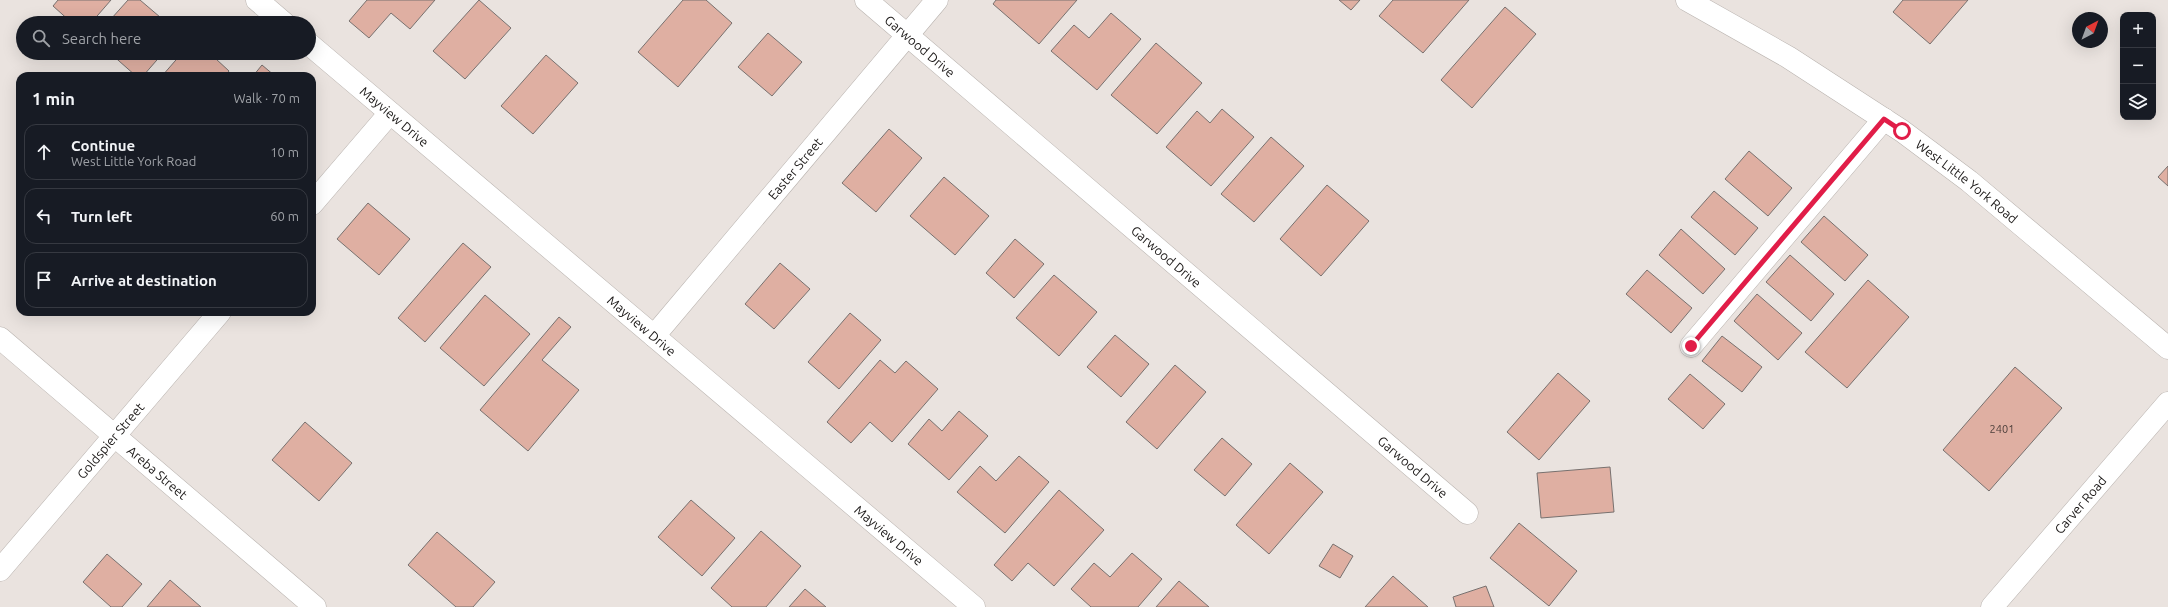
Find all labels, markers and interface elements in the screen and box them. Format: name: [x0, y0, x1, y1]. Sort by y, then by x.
street label: Garwood Drive: [882, 12, 958, 80]
north arrow: [2072, 12, 2108, 48]
map controls: [2120, 12, 2156, 120]
button: +: [2120, 12, 2156, 48]
search box: [16, 16, 316, 60]
icon: search: [30, 27, 52, 49]
text: Search here: [62, 30, 141, 47]
button: −: [2120, 48, 2156, 84]
street label: Mayview Drive: [357, 84, 431, 149]
button: layers: [2120, 84, 2156, 120]
text: 1 min: [32, 89, 75, 108]
text: Walk · 70 m: [234, 91, 300, 105]
route start: [1893, 122, 1911, 140]
street label: Easter Street: [765, 135, 825, 202]
text: Continue: [71, 137, 135, 154]
street label: West Little York Road: [1913, 137, 2020, 226]
icon: ahead: [33, 141, 55, 163]
text: 10 m: [270, 145, 299, 159]
text: West Little York Road: [71, 154, 196, 168]
icon: left: [33, 205, 55, 227]
text: Turn left: [71, 208, 132, 225]
text: 60 m: [270, 209, 299, 223]
street label: Garwood Drive: [1129, 223, 1204, 290]
icon: arrive: [33, 269, 55, 291]
text: Arrive at destination: [71, 272, 217, 289]
street label: Mayview Drive: [605, 293, 679, 359]
route end: [1682, 337, 1700, 355]
street label: Goldspier Street: [74, 400, 146, 481]
house number: 2401: [1990, 423, 2014, 435]
street label: Garwood Drive: [1375, 433, 1451, 500]
street label: Areba Street: [125, 443, 190, 502]
street label: Carver Road: [2052, 473, 2109, 536]
street label: Mayview Drive: [852, 502, 926, 568]

